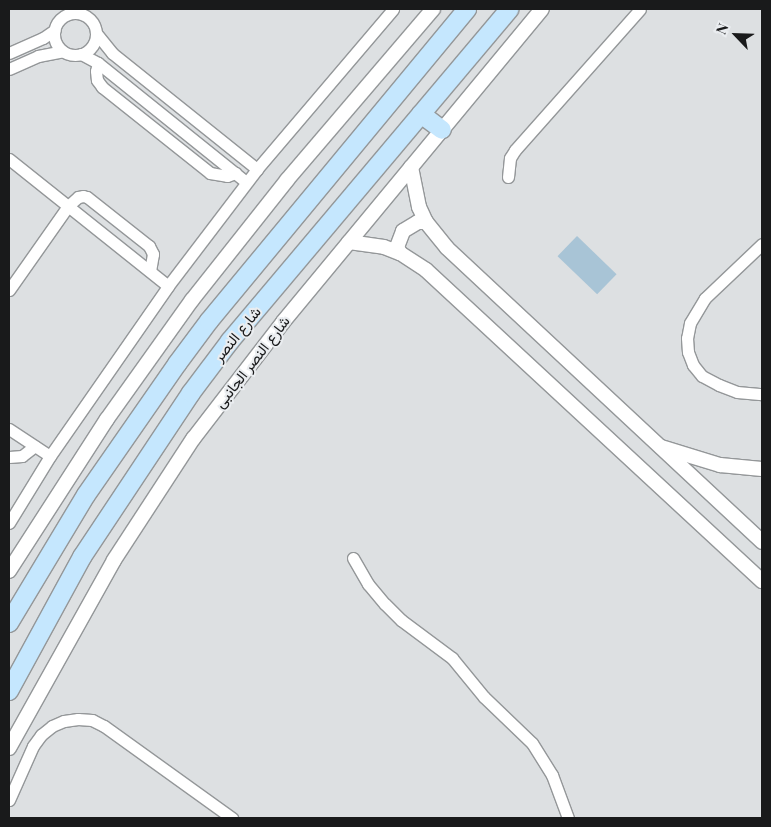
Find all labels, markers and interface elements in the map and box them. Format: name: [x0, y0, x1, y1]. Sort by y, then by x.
north arrow: [711, 10, 761, 60]
text: N: [711, 20, 733, 37]
street label: شارع النصر: [209, 303, 265, 365]
street label: شارع النصر الجانبى: [211, 312, 293, 412]

